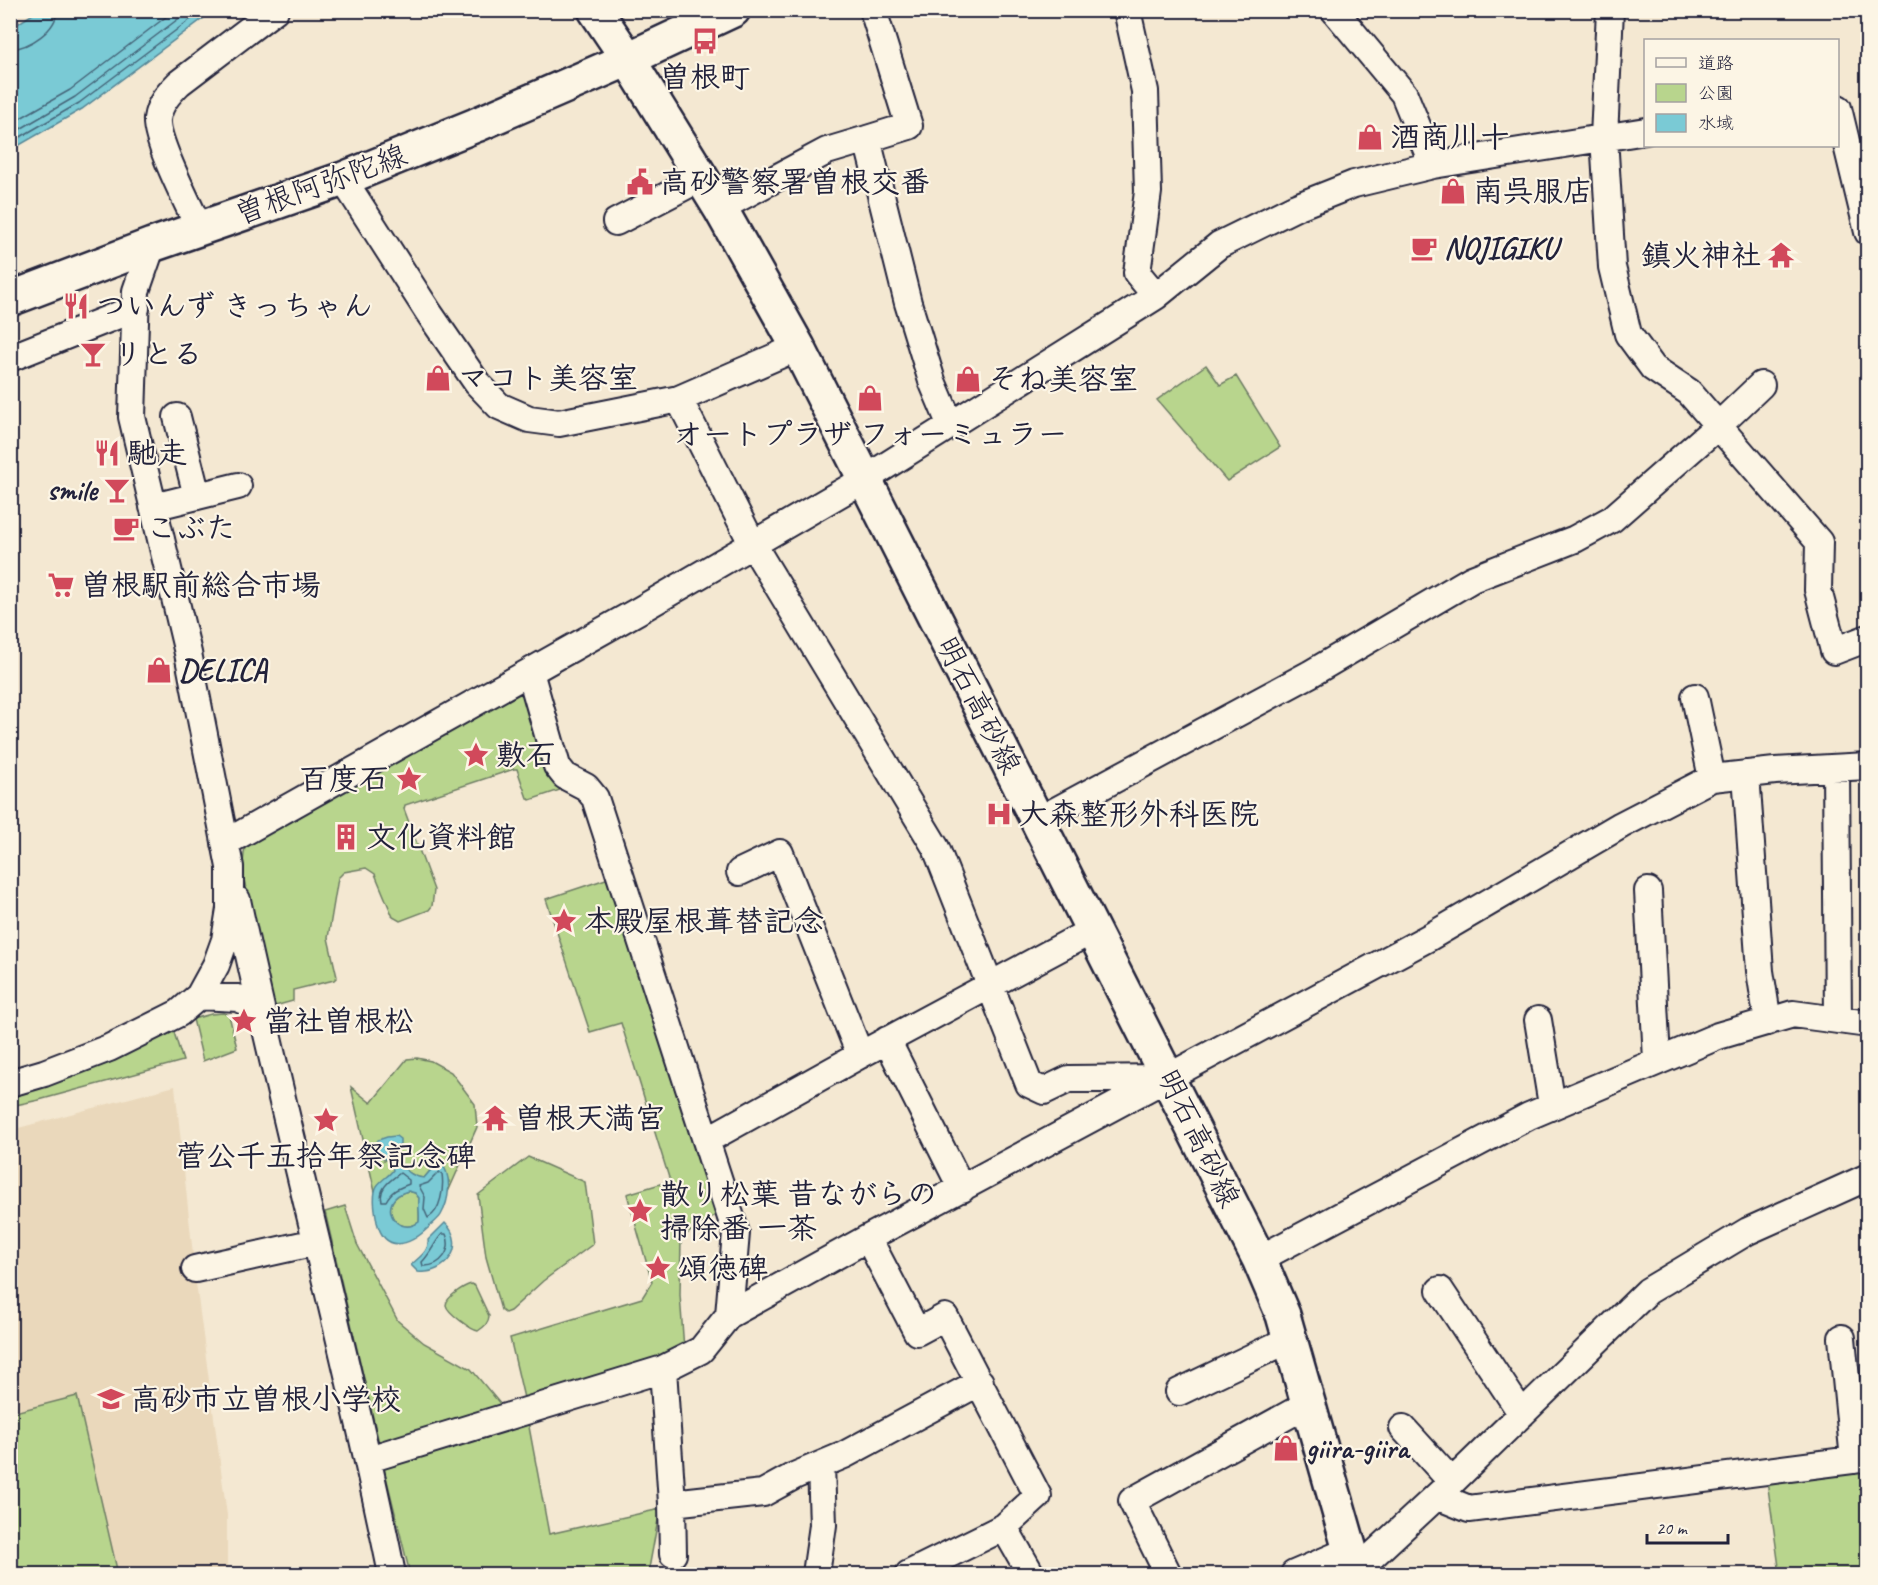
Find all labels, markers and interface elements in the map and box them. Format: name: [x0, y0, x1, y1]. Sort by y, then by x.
bus stop icon: 曽根町: [690, 26, 720, 56]
legend: [1644, 39, 1839, 147]
text: 道路: [1698, 52, 1734, 74]
place label: 曽根町: [660, 58, 750, 96]
text: 公園: [1698, 82, 1734, 104]
text: 水域: [1698, 112, 1734, 134]
place label: 酒商川十: [1390, 118, 1510, 156]
shop icon: 酒商川十: [1355, 122, 1385, 152]
street label: 曽根阿弥陀線: [230, 135, 412, 233]
place label: 高砂警察署曽根交番: [660, 163, 930, 201]
public building icon: 高砂警察署曽根交番: [625, 167, 655, 197]
place label: 南呉服店: [1473, 172, 1593, 210]
shop icon: 南呉服店: [1438, 176, 1468, 206]
place label: NOJIGIKU: [1444, 229, 1563, 267]
cafe icon: NOJIGIKU: [1409, 233, 1439, 263]
place label: 鎮火神社: [1641, 236, 1761, 274]
temple icon: 鎮火神社: [1766, 240, 1796, 270]
place label: ついんず きっちゃん: [96, 287, 373, 325]
restaurant icon: ついんず きっちゃん: [61, 291, 91, 321]
place label: リとる: [113, 335, 203, 373]
bar icon: リとる: [78, 339, 108, 369]
place label: マコト美容室: [458, 359, 638, 397]
place label: そね美容室: [988, 360, 1138, 398]
shop icon: マコト美容室: [423, 363, 453, 393]
shop icon: そね美容室: [953, 364, 983, 394]
shop icon: オートプラザ フォーミュラー: [855, 383, 885, 413]
place label: オートプラザ フォーミュラー: [673, 415, 1067, 453]
place label: 馳走: [127, 434, 187, 472]
restaurant icon: 馳走: [92, 438, 122, 468]
place label: smile: [47, 471, 99, 509]
bar icon: smile: [102, 475, 132, 505]
place label: こぶた: [146, 509, 236, 547]
cafe icon: こぶた: [111, 513, 141, 543]
place label: 曽根駅前総合市場: [81, 566, 321, 604]
supermarket icon: 曽根駅前総合市場: [46, 570, 76, 600]
street label: 明石高砂線: [928, 630, 1030, 780]
place label: DELICA: [179, 651, 269, 689]
shop icon: DELICA: [144, 655, 174, 685]
place label: 敷石: [496, 736, 556, 774]
place icon: 敷石: [461, 740, 491, 770]
place label: 百度石: [299, 760, 389, 798]
place icon: 百度石: [394, 764, 424, 794]
place label: 大森整形外科医院: [1019, 795, 1259, 833]
hospital icon: 大森整形外科医院: [984, 799, 1014, 829]
place label: 文化資料館: [366, 818, 516, 856]
building icon: 文化資料館: [331, 822, 361, 852]
place label: 本殿屋根葺替記念: [584, 902, 824, 940]
place icon: 本殿屋根葺替記念: [549, 906, 579, 936]
place label: 當社曽根松: [264, 1002, 414, 1040]
place icon: 當社曽根松: [229, 1006, 259, 1036]
street label: 明石高砂線: [1149, 1062, 1249, 1214]
place label: 曽根天満宮: [515, 1099, 665, 1137]
temple icon: 曽根天満宮: [480, 1103, 510, 1133]
place icon: 菅公千五拾年祭記念碑: [311, 1105, 341, 1135]
place label: 菅公千五拾年祭記念碑: [176, 1137, 476, 1175]
place label: 散り松葉 昔ながらの 掃除番 一茶: [660, 1175, 937, 1247]
place icon: 散り松葉 昔ながらの 掃除番 一茶: [625, 1196, 655, 1226]
place label: 頌徳碑: [678, 1249, 768, 1287]
place icon: 頌徳碑: [643, 1253, 673, 1283]
place label: 高砂市立曽根小学校: [131, 1380, 401, 1418]
school or university icon: 高砂市立曽根小学校: [96, 1384, 126, 1414]
place label: giira-giira: [1306, 1429, 1411, 1467]
shop icon: giira-giira: [1271, 1433, 1301, 1463]
scale bar: [1647, 1507, 1728, 1545]
text: 20 m: [1656, 1517, 1689, 1539]

